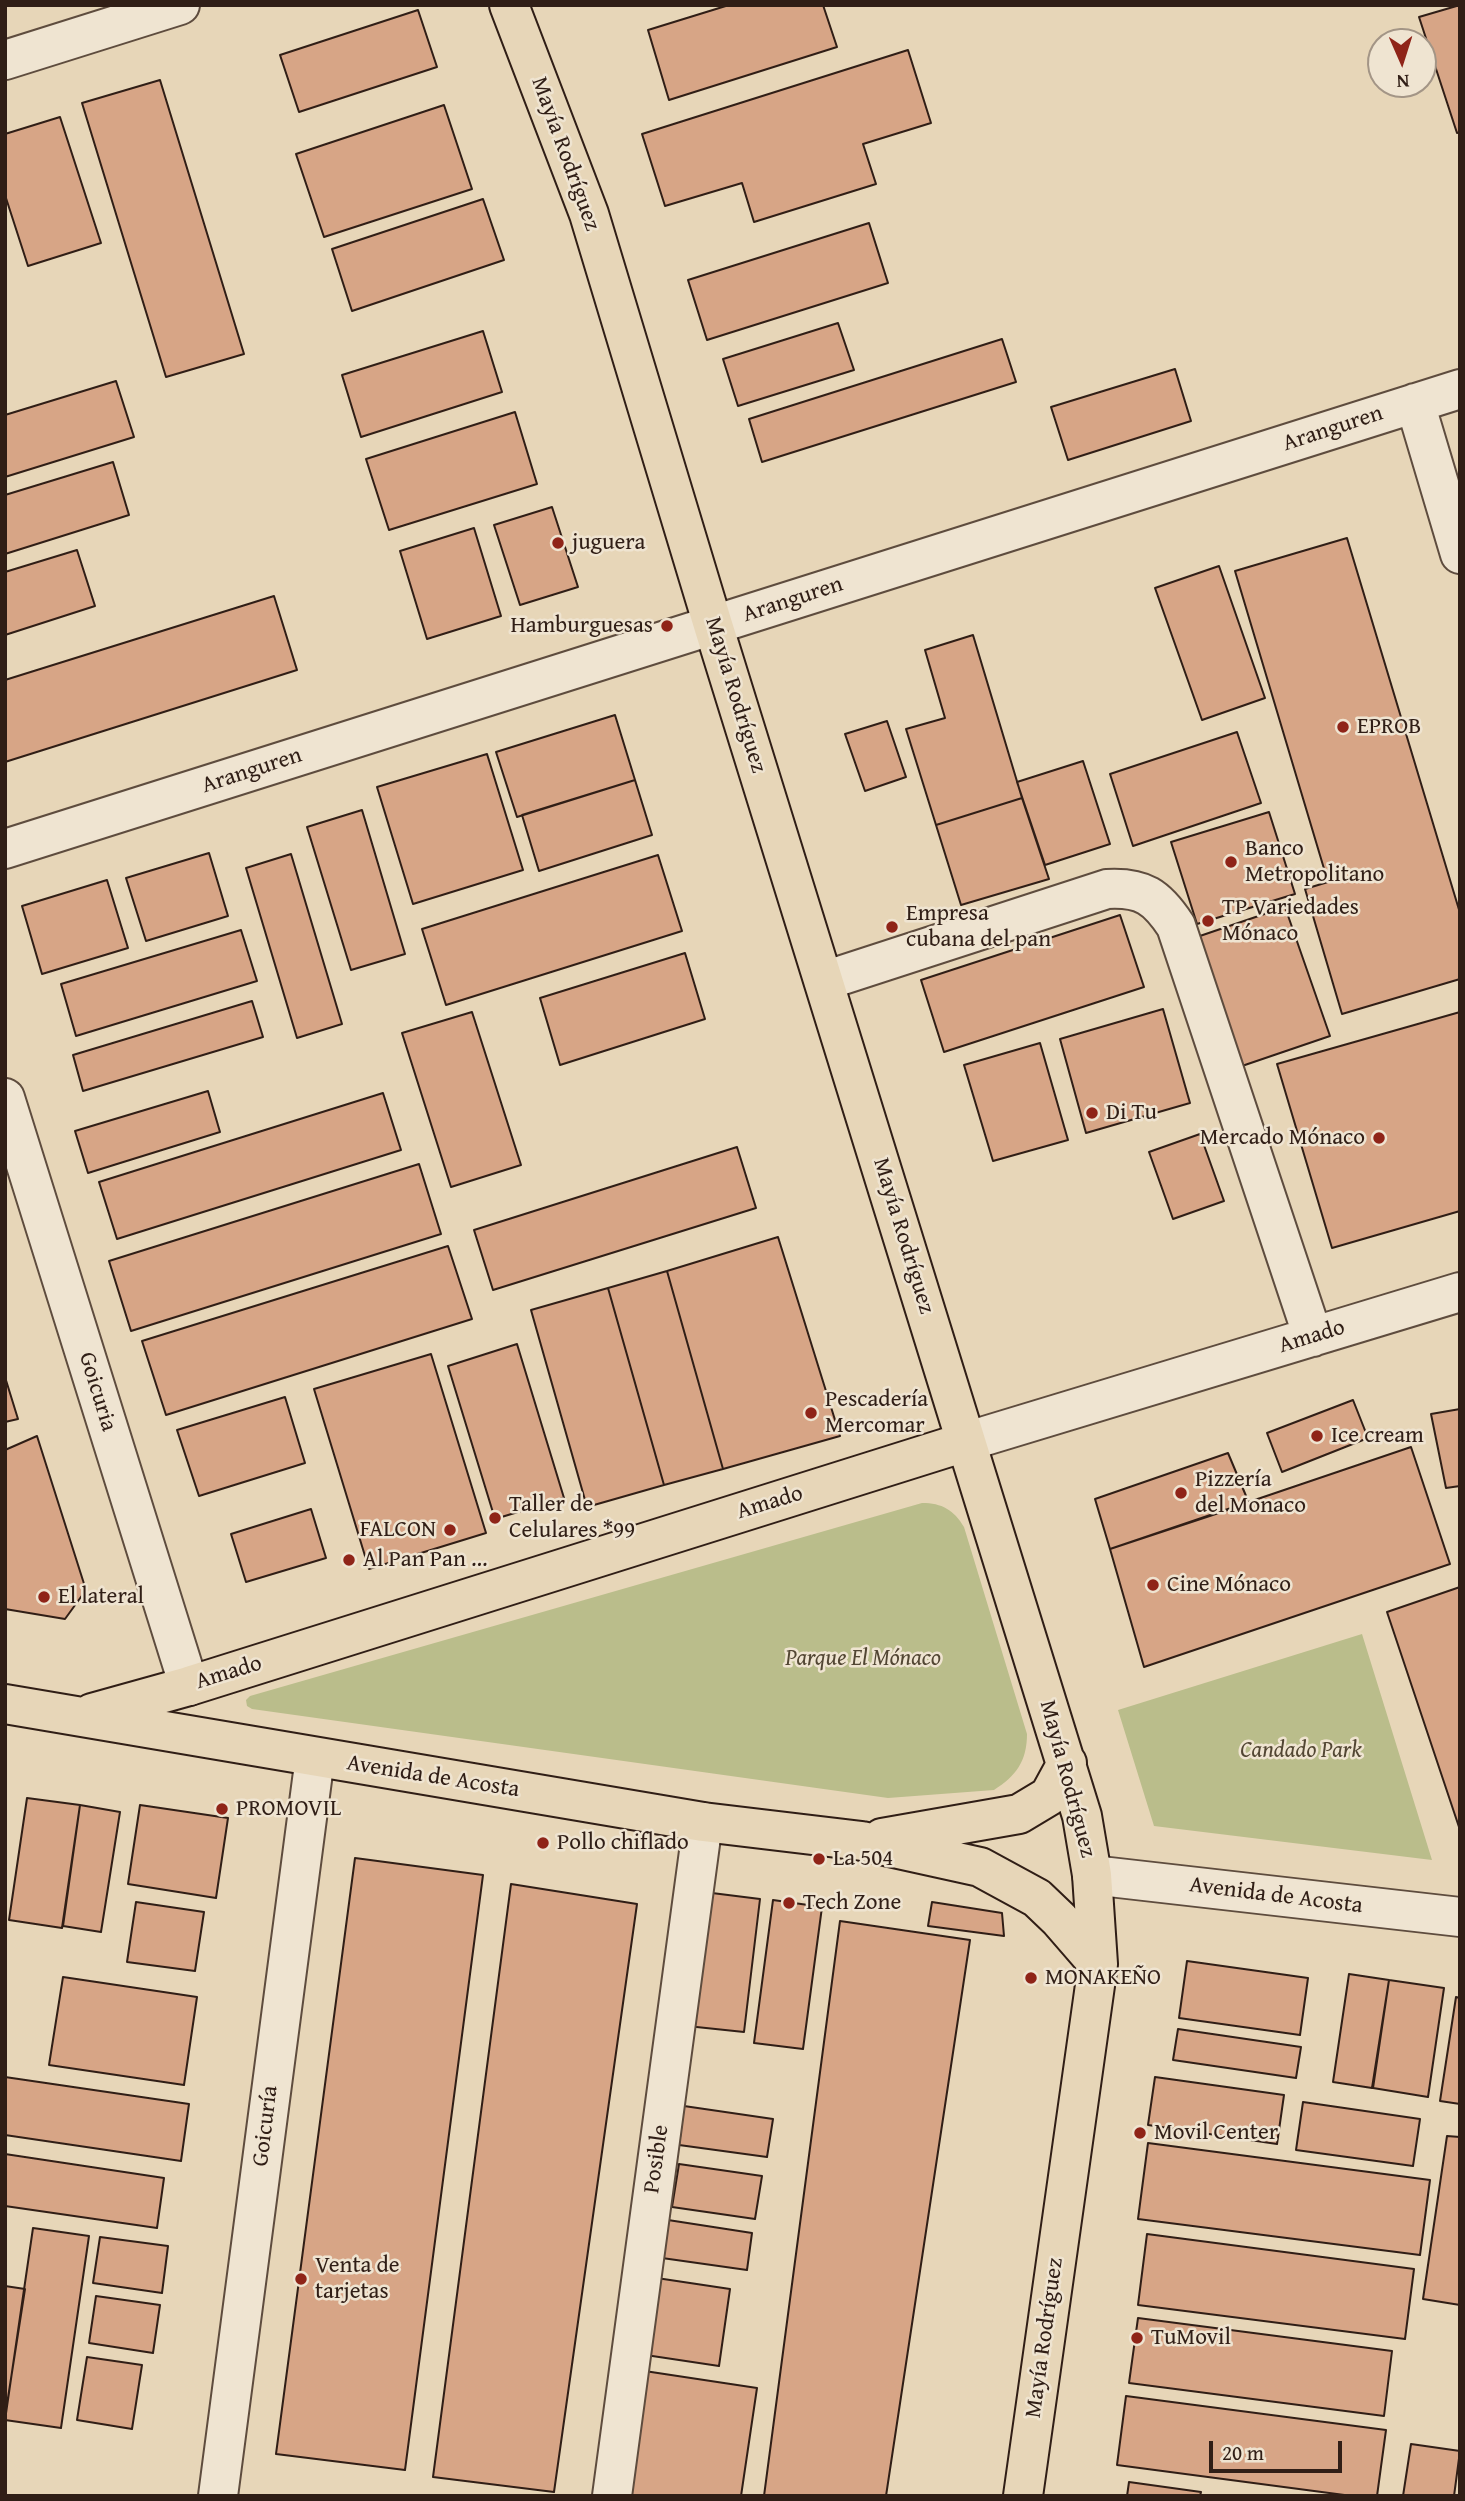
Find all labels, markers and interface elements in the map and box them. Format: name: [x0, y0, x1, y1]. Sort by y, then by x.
north arrow: [1367, 28, 1437, 98]
text: N: [1396, 68, 1410, 96]
street label: Mayía Rodríguez: [524, 73, 606, 235]
street label: Aranguren: [1279, 400, 1387, 458]
place label: juguera: [572, 529, 645, 557]
marker: juguera: [550, 535, 566, 551]
street label: Aranguren: [739, 571, 847, 629]
place label: Hamburguesas: [510, 612, 653, 640]
street label: Mayía Rodríguez: [698, 614, 772, 776]
marker: Hamburguesas: [659, 618, 675, 634]
place label: EPROB: [1357, 713, 1421, 741]
marker: EPROB: [1335, 719, 1351, 735]
street label: Aranguren: [198, 742, 306, 800]
place label: Banco Metropolitano: [1245, 835, 1384, 889]
marker: Banco Metropolitano: [1223, 854, 1239, 870]
place label: TP Variedades Mónaco: [1222, 894, 1359, 948]
place label: Empresa cubana del pan: [906, 900, 1051, 954]
marker: TP Variedades Mónaco: [1200, 913, 1216, 929]
marker: Empresa cubana del pan: [884, 919, 900, 935]
place label: Di Tu: [1106, 1099, 1157, 1127]
marker: Di Tu: [1084, 1105, 1100, 1121]
place label: Mercado Mónaco: [1200, 1124, 1365, 1152]
marker: Mercado Mónaco: [1371, 1130, 1387, 1146]
street label: Mayía Rodríguez: [866, 1155, 940, 1317]
street label: Amado: [1276, 1314, 1348, 1360]
street label: Goicuria: [72, 1349, 122, 1435]
place label: Pescadería Mercomar: [825, 1386, 928, 1440]
marker: Pescadería Mercomar: [803, 1405, 819, 1421]
place label: Ice cream: [1331, 1422, 1424, 1450]
marker: Ice cream: [1309, 1428, 1325, 1444]
place label: Pizzería del Monaco: [1195, 1466, 1306, 1520]
street label: Amado: [734, 1480, 806, 1526]
marker: Pizzería del Monaco: [1173, 1485, 1189, 1501]
place label: Taller de Celulares *99: [509, 1491, 635, 1545]
marker: Taller de Celulares *99: [487, 1510, 503, 1526]
place label: FALCON: [360, 1516, 436, 1544]
marker: FALCON: [442, 1522, 458, 1538]
place label: Al Pan Pan ...: [363, 1546, 488, 1574]
marker: Al Pan Pan ...: [341, 1552, 357, 1568]
place label: Cine Mónaco: [1167, 1571, 1291, 1599]
marker: Cine Mónaco: [1145, 1577, 1161, 1593]
place label: El lateral: [58, 1583, 144, 1611]
marker: El lateral: [36, 1589, 52, 1605]
park label: Parque El Mónaco: [785, 1645, 941, 1673]
street label: Amado: [193, 1650, 265, 1696]
street label: Mayía Rodríguez: [1033, 1697, 1101, 1861]
park label: Candado Park: [1240, 1737, 1362, 1765]
street label: Avenida de Acosta: [345, 1750, 521, 1804]
place label: PROMOVIL: [236, 1795, 341, 1823]
marker: PROMOVIL: [214, 1801, 230, 1817]
place label: Pollo chiflado: [557, 1829, 689, 1857]
marker: Pollo chiflado: [535, 1835, 551, 1851]
place label: La 504: [833, 1845, 893, 1873]
marker: La 504: [811, 1851, 827, 1867]
street label: Avenida de Acosta: [1188, 1872, 1364, 1920]
place label: Tech Zone: [803, 1889, 901, 1917]
marker: Tech Zone: [781, 1895, 797, 1911]
place label: MONAKEÑO: [1045, 1964, 1161, 1992]
marker: MONAKEÑO: [1023, 1970, 1039, 1986]
street label: Goicuría: [247, 2084, 285, 2168]
place label: Movil Center: [1154, 2119, 1278, 2147]
street label: Posible: [639, 2123, 675, 2195]
marker: Movil Center: [1132, 2125, 1148, 2141]
place label: Venta de tarjetas: [315, 2252, 400, 2306]
street label: Mayía Rodríguez: [1020, 2256, 1070, 2420]
marker: Venta de tarjetas: [293, 2271, 309, 2287]
place label: TuMovil: [1151, 2324, 1231, 2352]
marker: TuMovil: [1129, 2330, 1145, 2346]
scale bar: [1213, 2428, 1346, 2472]
text: 20 m: [1222, 2437, 1264, 2468]

